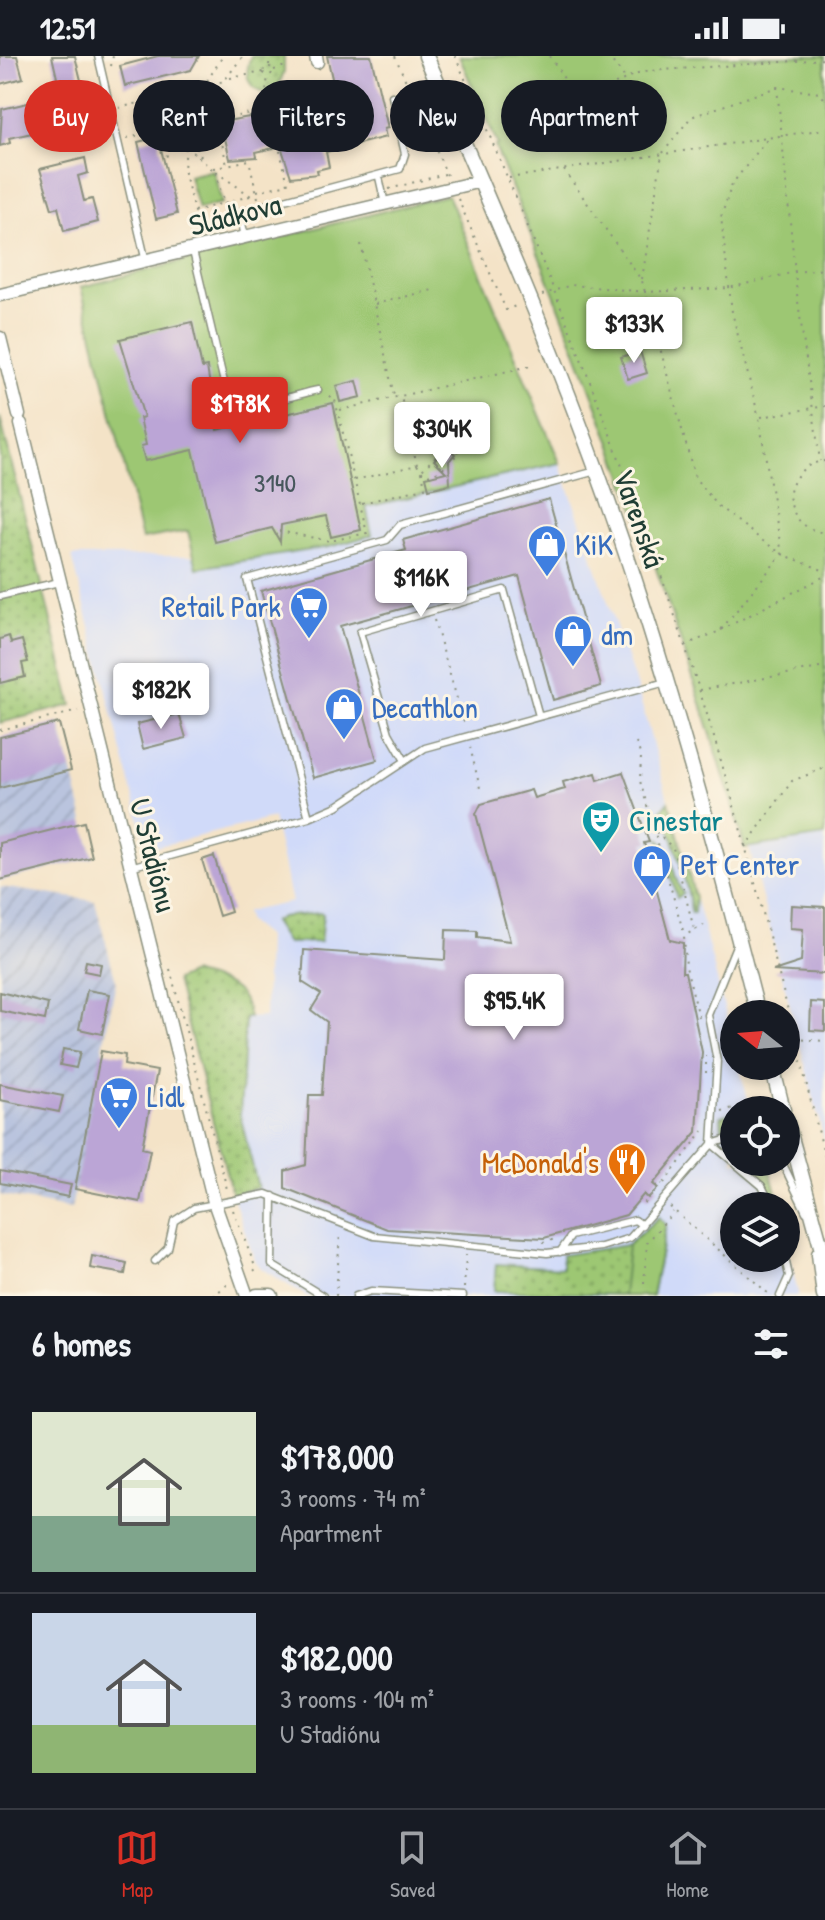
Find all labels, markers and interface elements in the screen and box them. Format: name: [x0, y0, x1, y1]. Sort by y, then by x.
text: 12:51: [40, 8, 95, 48]
chip: Buy: [24, 80, 117, 152]
chip: Rent: [133, 80, 235, 152]
chip: Filters: [251, 80, 374, 152]
chip: New: [390, 80, 485, 152]
chip: Apartment: [501, 80, 667, 152]
street label: Sládkova: [185, 183, 285, 245]
pin: $133K: [578, 297, 690, 365]
text: $133K: [604, 305, 664, 340]
pin: $178K: [184, 377, 296, 445]
text: $178K: [210, 385, 270, 420]
pin: $304K: [386, 402, 498, 470]
text: $304K: [412, 410, 472, 445]
street label: Varenská: [605, 464, 675, 573]
house number: 3140: [254, 465, 296, 500]
shop icon: KiK: [526, 523, 568, 578]
place label: KiK: [575, 524, 613, 564]
pin: $116K: [365, 551, 477, 619]
text: $116K: [393, 559, 449, 594]
supermarket icon: Retail Park: [288, 585, 330, 640]
place label: Retail Park: [162, 586, 281, 626]
shop icon: dm: [552, 613, 594, 668]
place label: dm: [601, 614, 633, 654]
pin: $182K: [105, 663, 217, 731]
text: $182K: [131, 671, 191, 706]
shop icon: Decathlon: [323, 686, 365, 741]
place label: Decathlon: [372, 687, 478, 727]
street label: U Stadiónu: [121, 794, 187, 916]
theatre icon: Cinestar: [580, 799, 622, 854]
place label: Cinestar: [629, 800, 723, 840]
shop icon: Pet Center: [631, 843, 673, 898]
place label: Pet Center: [680, 844, 800, 884]
pin: $95.4K: [449, 974, 579, 1042]
text: $95.4K: [483, 982, 545, 1017]
north arrow: [720, 1000, 800, 1080]
map controls: [720, 1000, 800, 1272]
supermarket icon: Lidl: [98, 1075, 140, 1130]
place label: Lidl: [147, 1076, 185, 1116]
button: locate: [720, 1096, 800, 1176]
restaurant icon: McDonald's: [606, 1141, 648, 1196]
place label: McDonald's: [482, 1142, 599, 1182]
button: layers: [720, 1192, 800, 1272]
text: 6 homes: [32, 1321, 131, 1367]
icon: filters: [749, 1322, 793, 1366]
text: $178,000: [280, 1434, 394, 1480]
icon: home: [96, 1444, 192, 1540]
text: 3 rooms · 74 m²: [280, 1480, 426, 1515]
text: Apartment: [280, 1515, 382, 1550]
text: $182,000: [280, 1635, 393, 1681]
icon: home: [96, 1645, 192, 1741]
text: 3 rooms · 104 m²: [280, 1681, 434, 1716]
text: U Stadiónu: [280, 1716, 380, 1751]
tab: Map: [115, 1826, 159, 1904]
tab: Saved: [390, 1826, 435, 1904]
tab: Home: [666, 1826, 710, 1904]

